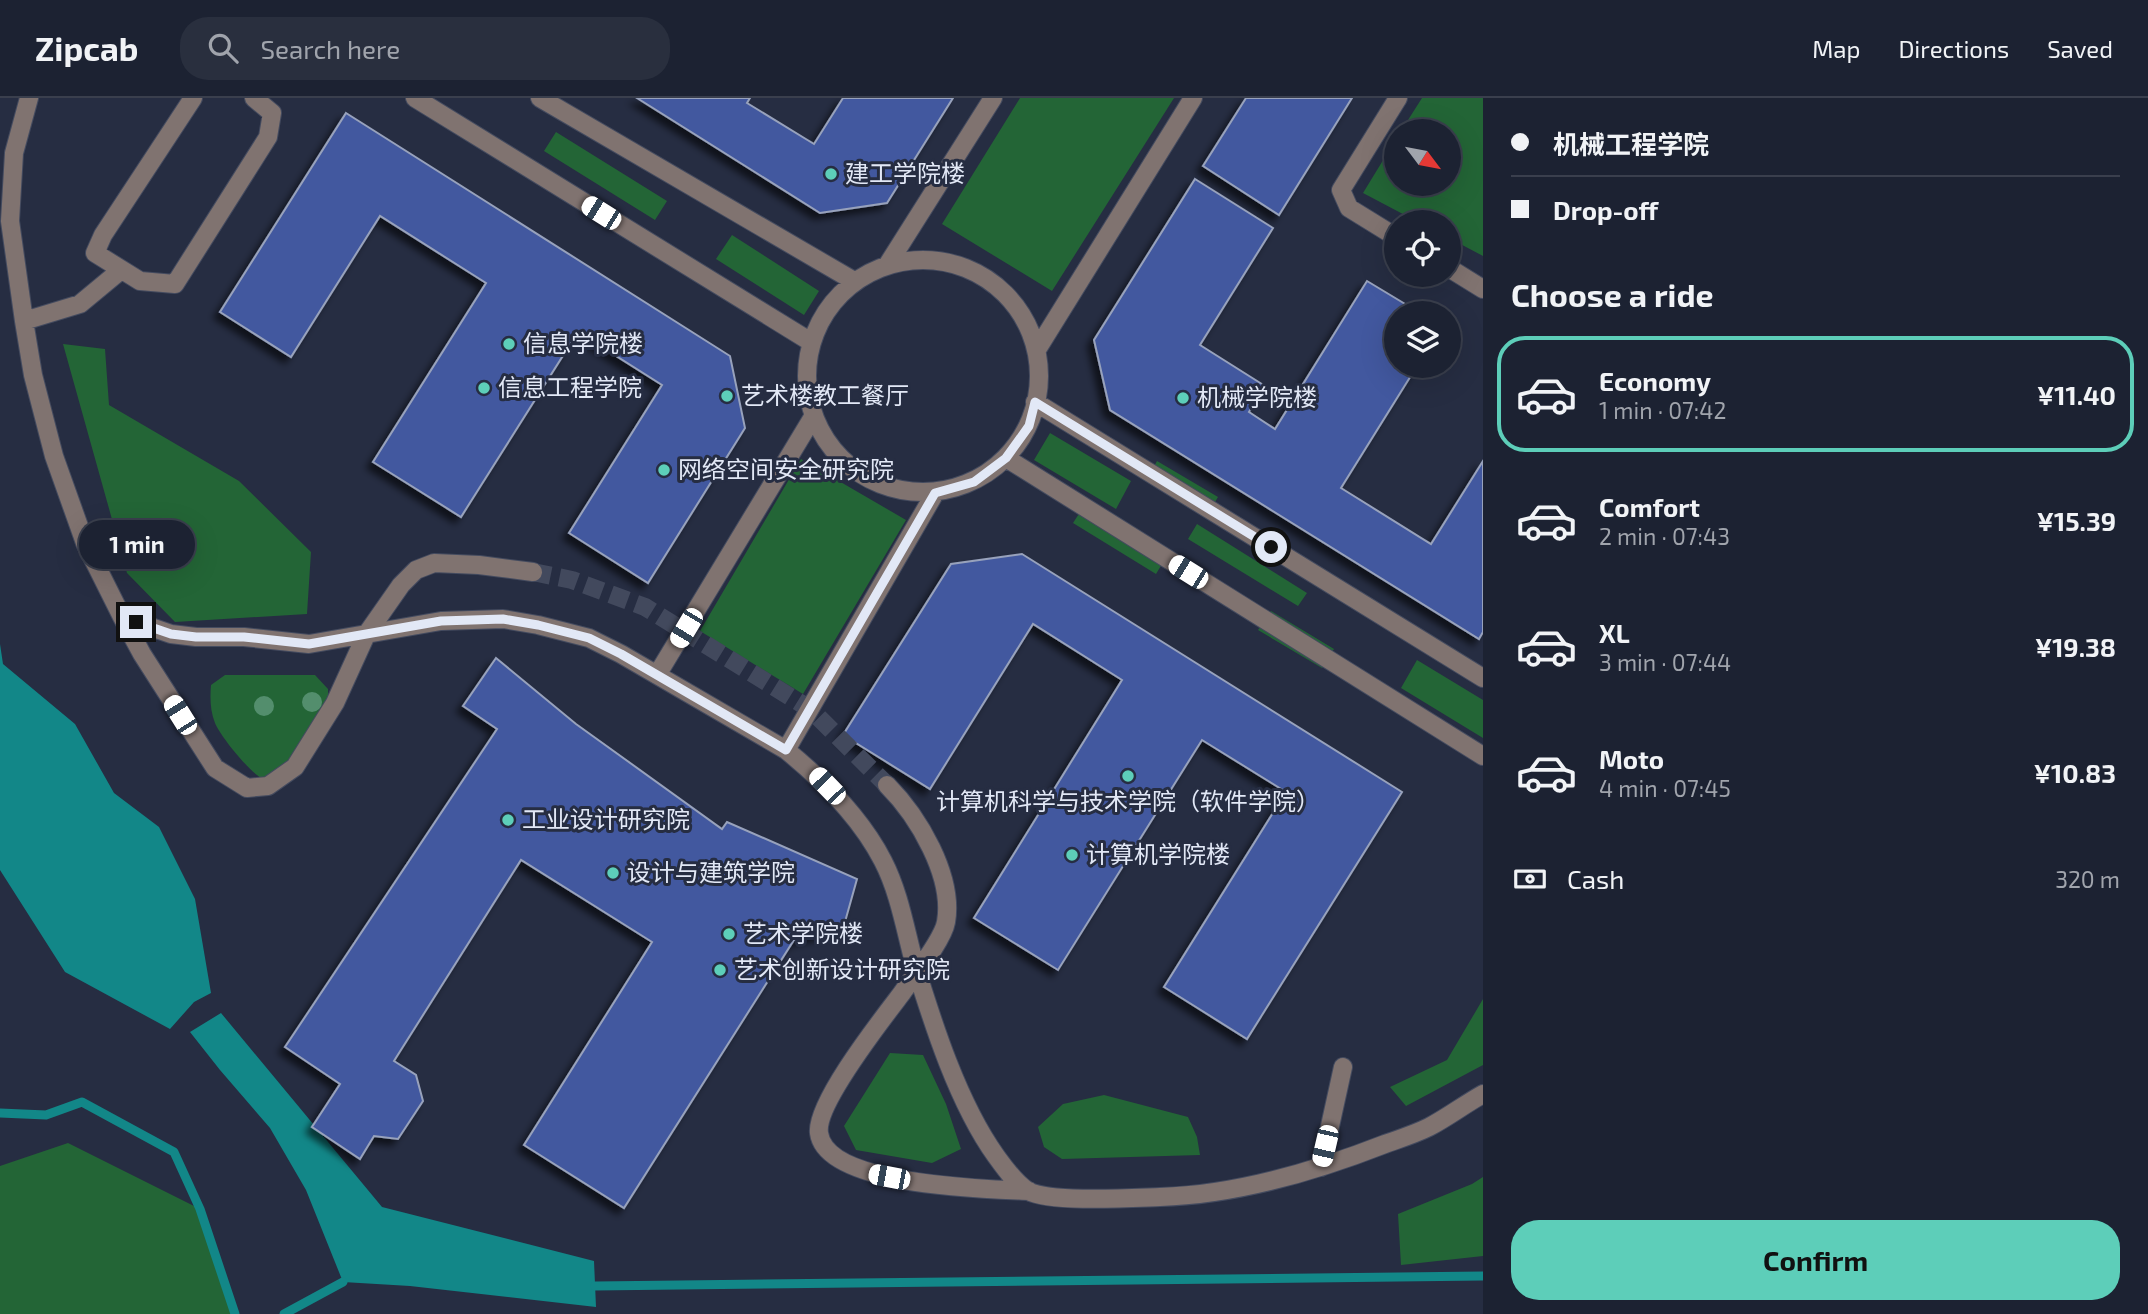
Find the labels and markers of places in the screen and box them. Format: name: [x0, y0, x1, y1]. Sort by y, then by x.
place label: 建工学院楼: [845, 158, 965, 187]
marker: 建工学院楼: [823, 166, 839, 182]
place label: 信息学院楼: [523, 328, 643, 357]
marker: 信息学院楼: [501, 336, 517, 352]
place label: 信息工程学院: [498, 372, 642, 401]
marker: 信息工程学院: [476, 380, 492, 396]
place label: 艺术楼教工餐厅: [741, 380, 909, 409]
place label: 机械学院楼: [1197, 382, 1317, 411]
marker: 艺术楼教工餐厅: [719, 388, 735, 404]
marker: 机械学院楼: [1175, 390, 1191, 406]
place label: 网络空间安全研究院: [678, 454, 894, 483]
marker: 网络空间安全研究院: [656, 462, 672, 478]
marker: 计算机科学与技术学院（软件学院）: [1120, 768, 1136, 784]
place label: 计算机科学与技术学院（软件学院）: [936, 786, 1320, 815]
place label: 工业设计研究院: [522, 804, 690, 833]
marker: 工业设计研究院: [500, 812, 516, 828]
place label: 计算机学院楼: [1086, 839, 1230, 868]
marker: 计算机学院楼: [1064, 847, 1080, 863]
place label: 设计与建筑学院: [627, 857, 795, 886]
marker: 设计与建筑学院: [605, 865, 621, 881]
place label: 艺术学院楼: [743, 918, 863, 947]
marker: 艺术学院楼: [721, 926, 737, 942]
place label: 艺术创新设计研究院: [734, 954, 950, 983]
marker: 艺术创新设计研究院: [712, 962, 728, 978]

